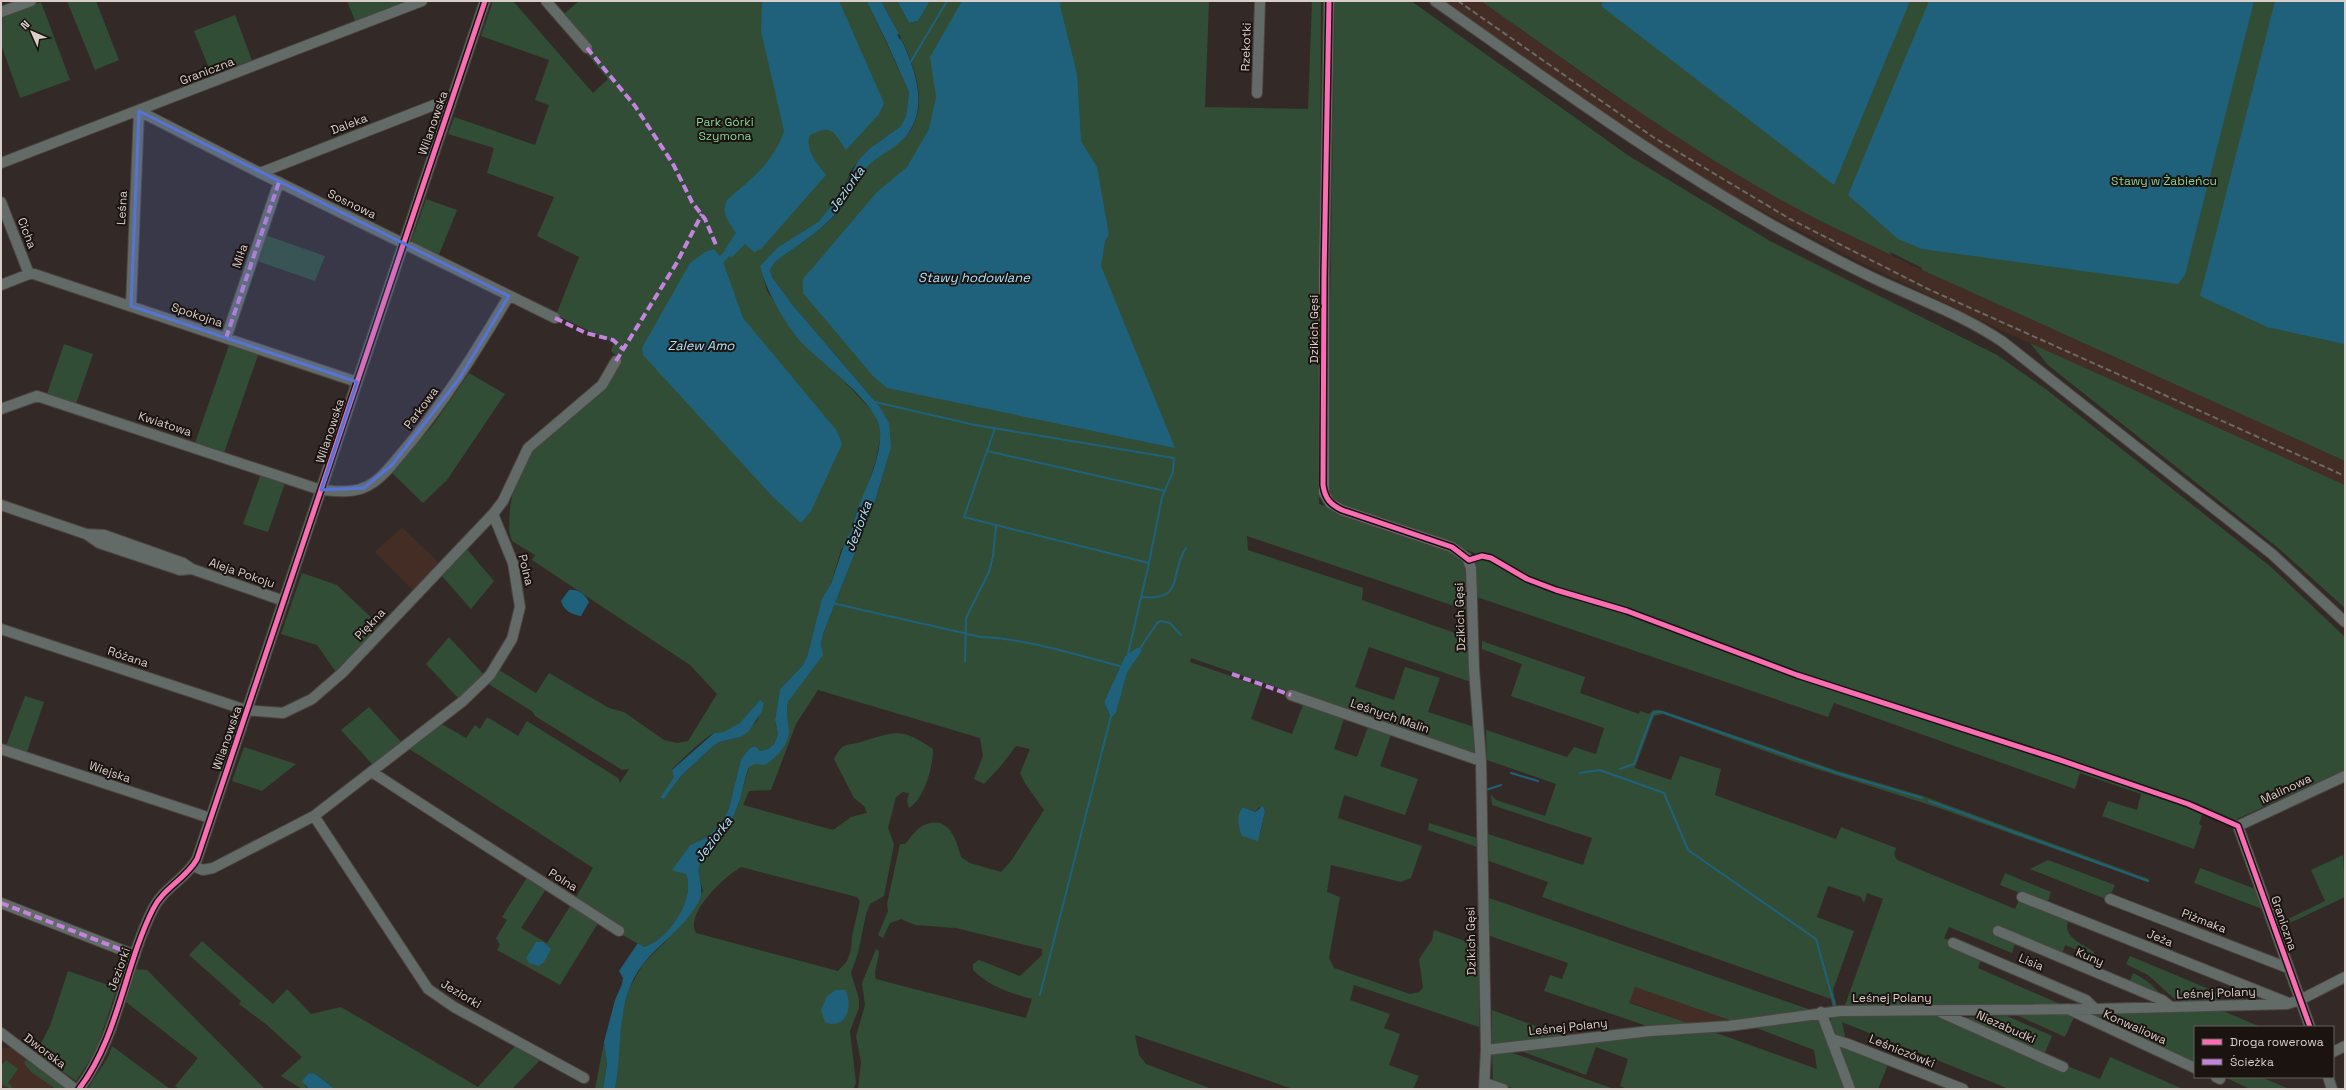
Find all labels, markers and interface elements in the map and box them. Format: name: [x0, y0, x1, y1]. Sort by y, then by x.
north arrow: [12, 12, 52, 52]
text: N: [17, 17, 32, 32]
street label: Rzekotki: [1237, 22, 1255, 72]
street label: Graniczna: [178, 53, 237, 89]
street label: Wilanowska: [415, 89, 452, 157]
street label: Daleka: [328, 110, 370, 138]
park label: Park Górki Szymona: [696, 114, 754, 144]
water label: Jeziorka: [825, 163, 869, 215]
park label: Stawy w Żabieńcu: [2111, 173, 2217, 189]
street label: Sosnowa: [325, 185, 379, 223]
street label: Leśna: [113, 190, 131, 225]
street label: Cicha: [14, 215, 40, 251]
street label: Miła: [228, 242, 252, 270]
water label: Stawy hodowlane: [918, 269, 1031, 286]
street label: Dzikich Gęsi: [1306, 295, 1322, 363]
street label: Spokojna: [169, 299, 225, 331]
water label: Zalew Amo: [668, 337, 735, 354]
street label: Parkowa: [400, 384, 442, 432]
street label: Wilanowska: [312, 397, 348, 465]
street label: Kwiatowa: [136, 408, 194, 440]
water label: Jeziorka: [841, 498, 876, 554]
street label: Polna: [514, 553, 538, 587]
street label: Aleja Pokoju: [207, 554, 277, 592]
street label: Dzikich Gęsi: [1451, 582, 1469, 651]
street label: Piękna: [351, 605, 389, 643]
street label: Różana: [105, 643, 151, 671]
street label: Leśnych Malin: [1348, 695, 1432, 737]
street label: Wilanowska: [209, 704, 246, 772]
street label: Wiejska: [87, 757, 133, 787]
street label: Malinowa: [2258, 770, 2314, 808]
water label: Jeziorka: [691, 813, 736, 865]
street label: Polna: [545, 865, 581, 895]
street label: Graniczna: [2267, 893, 2301, 953]
street label: Piżmaka: [2179, 905, 2229, 937]
street label: Dzikich Gęsi: [1462, 907, 1480, 975]
street label: Jeża: [2145, 926, 2176, 950]
street label: Kuny: [2073, 944, 2107, 970]
street label: Jeziorki: [104, 945, 134, 993]
street label: Lisia: [2016, 950, 2046, 974]
street label: Jeziorki: [438, 976, 484, 1012]
street label: Leśnej Polany: [2176, 984, 2256, 1002]
street label: Leśnej Polany: [1852, 990, 1932, 1006]
street label: Konwaliowa: [2101, 1006, 2169, 1048]
street label: Niezabudki: [1974, 1007, 2038, 1047]
street label: Leśnej Polany: [1528, 1015, 1608, 1039]
legend: [2194, 1026, 2334, 1078]
street label: Dworska: [21, 1030, 69, 1072]
street label: Leśniczówki: [1867, 1031, 1937, 1071]
text: Droga rowerowa: [2230, 1034, 2324, 1050]
text: Ścieżka: [2230, 1054, 2274, 1070]

